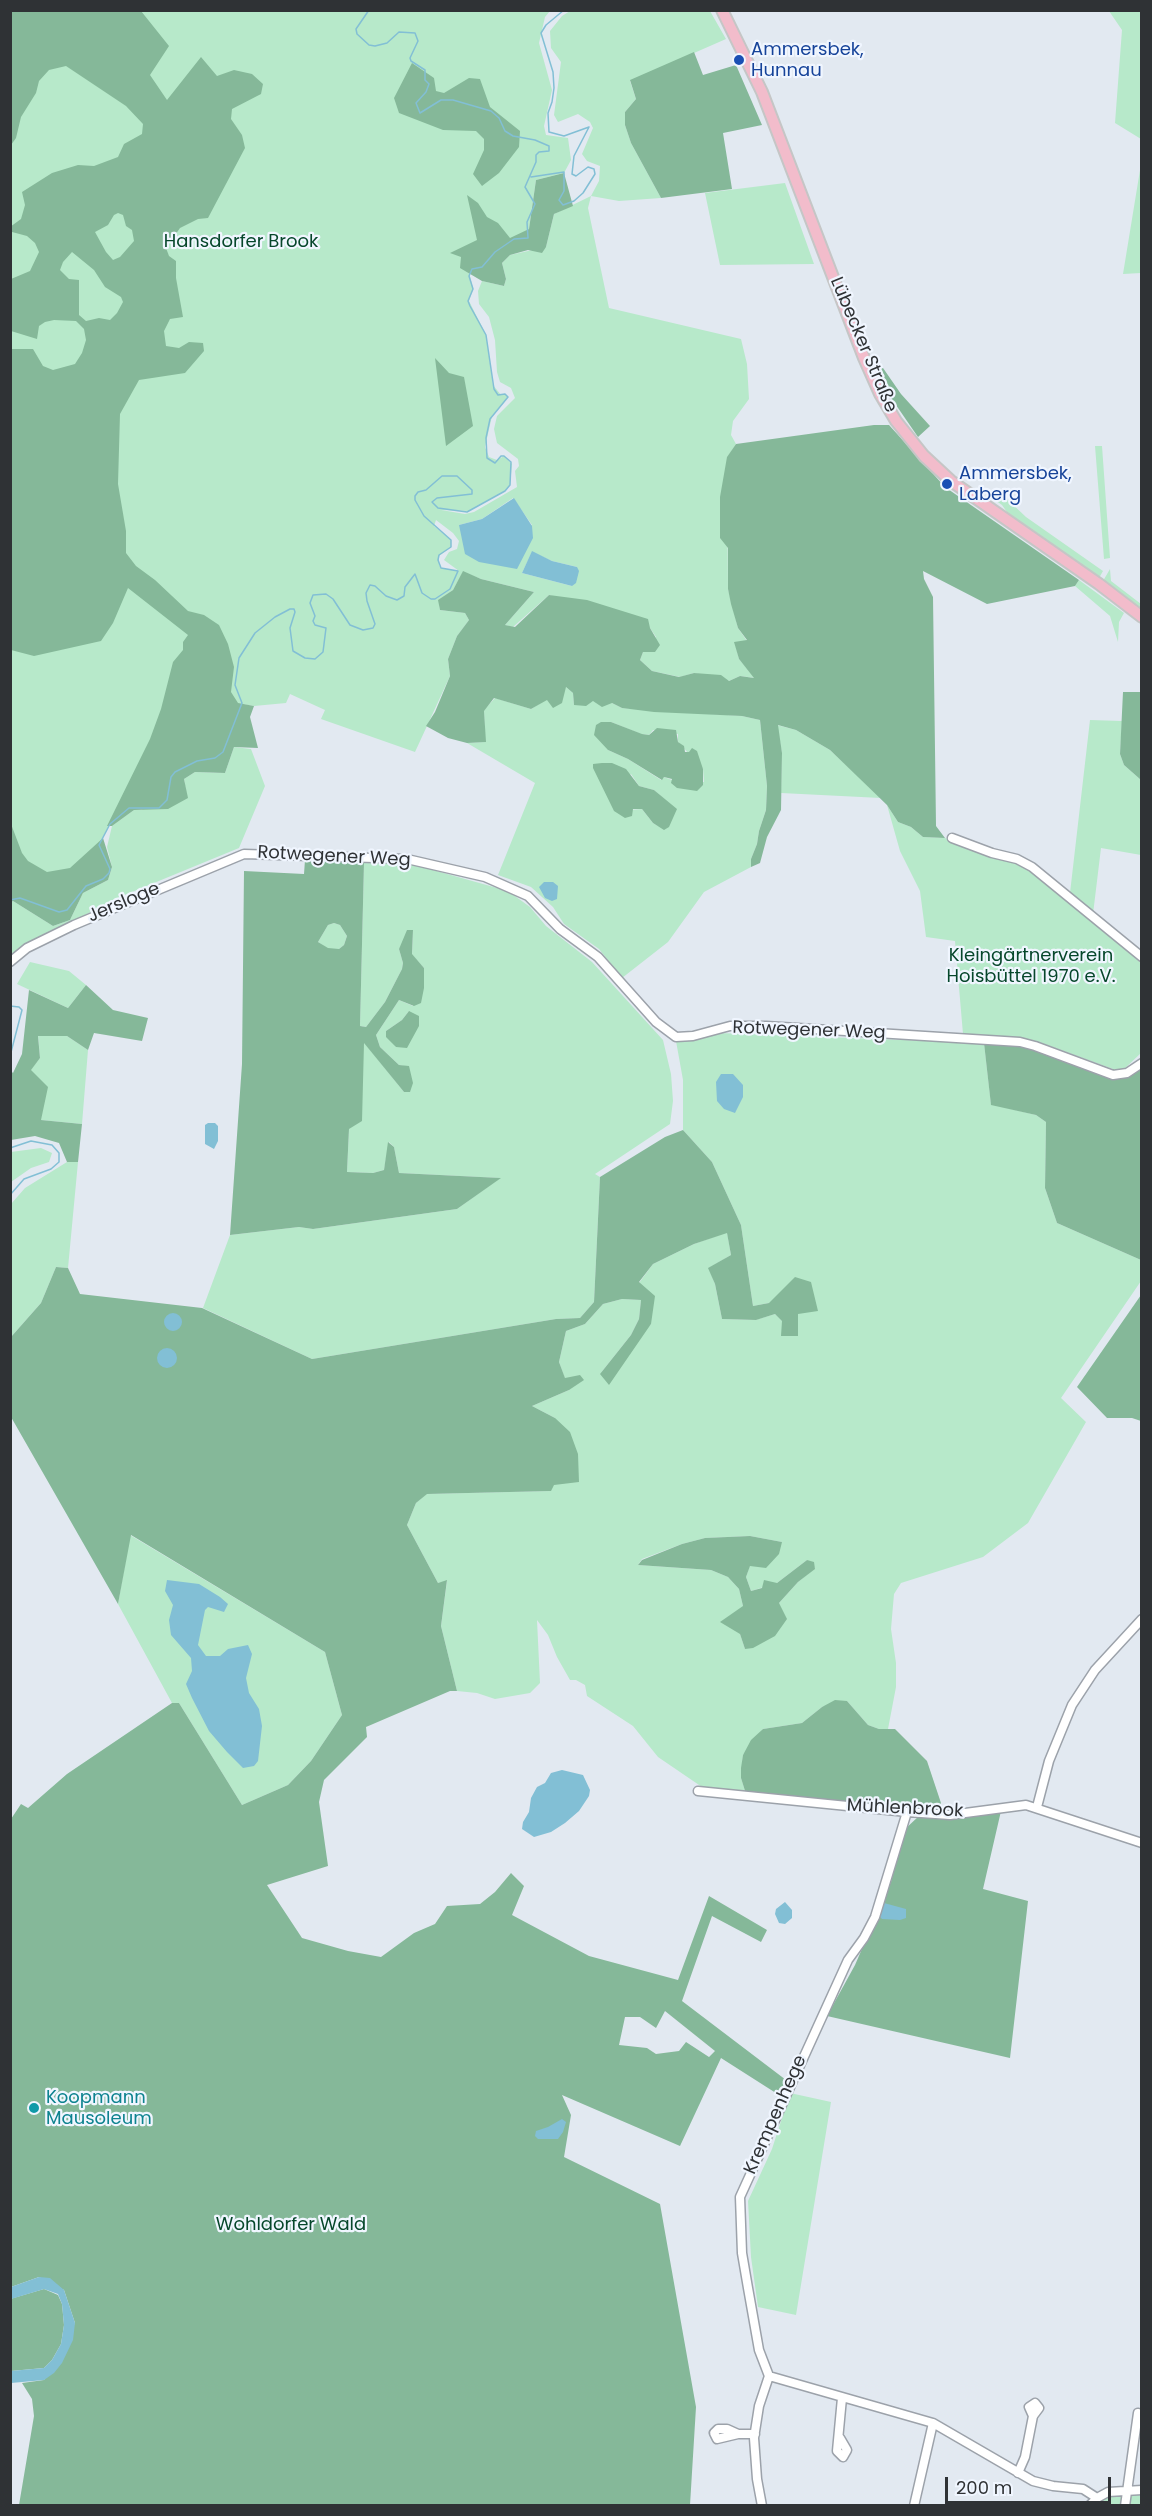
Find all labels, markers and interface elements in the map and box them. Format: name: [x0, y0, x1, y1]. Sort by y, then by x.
place label: Ammersbek, Hunnau: [751, 39, 864, 82]
marker: Ammersbek, Hunnau: [732, 53, 746, 67]
park label: Hansdorfer Brook: [164, 231, 318, 253]
street label: Lübecker Straße: [825, 274, 901, 416]
place label: Ammersbek, Laberg: [959, 463, 1072, 506]
marker: Ammersbek, Laberg: [940, 477, 954, 491]
street label: Rotwegener Weg: [257, 842, 411, 872]
street label: Jersloge: [85, 878, 163, 928]
park label: Kleingärtnerverein Hoisbüttel 1970 e.V.: [947, 945, 1115, 988]
street label: Rotwegener Weg: [732, 1018, 886, 1044]
street label: Mühlenbrook: [846, 1795, 964, 1823]
street label: Krempenhege: [740, 2052, 812, 2178]
place label: Koopmann Mausoleum: [46, 2087, 152, 2130]
marker: Koopmann Mausoleum: [27, 2101, 41, 2115]
park label: Wohldorfer Wald: [216, 2214, 366, 2236]
scale bar: [948, 2465, 1114, 2503]
text: 200 m: [956, 2475, 1012, 2500]

